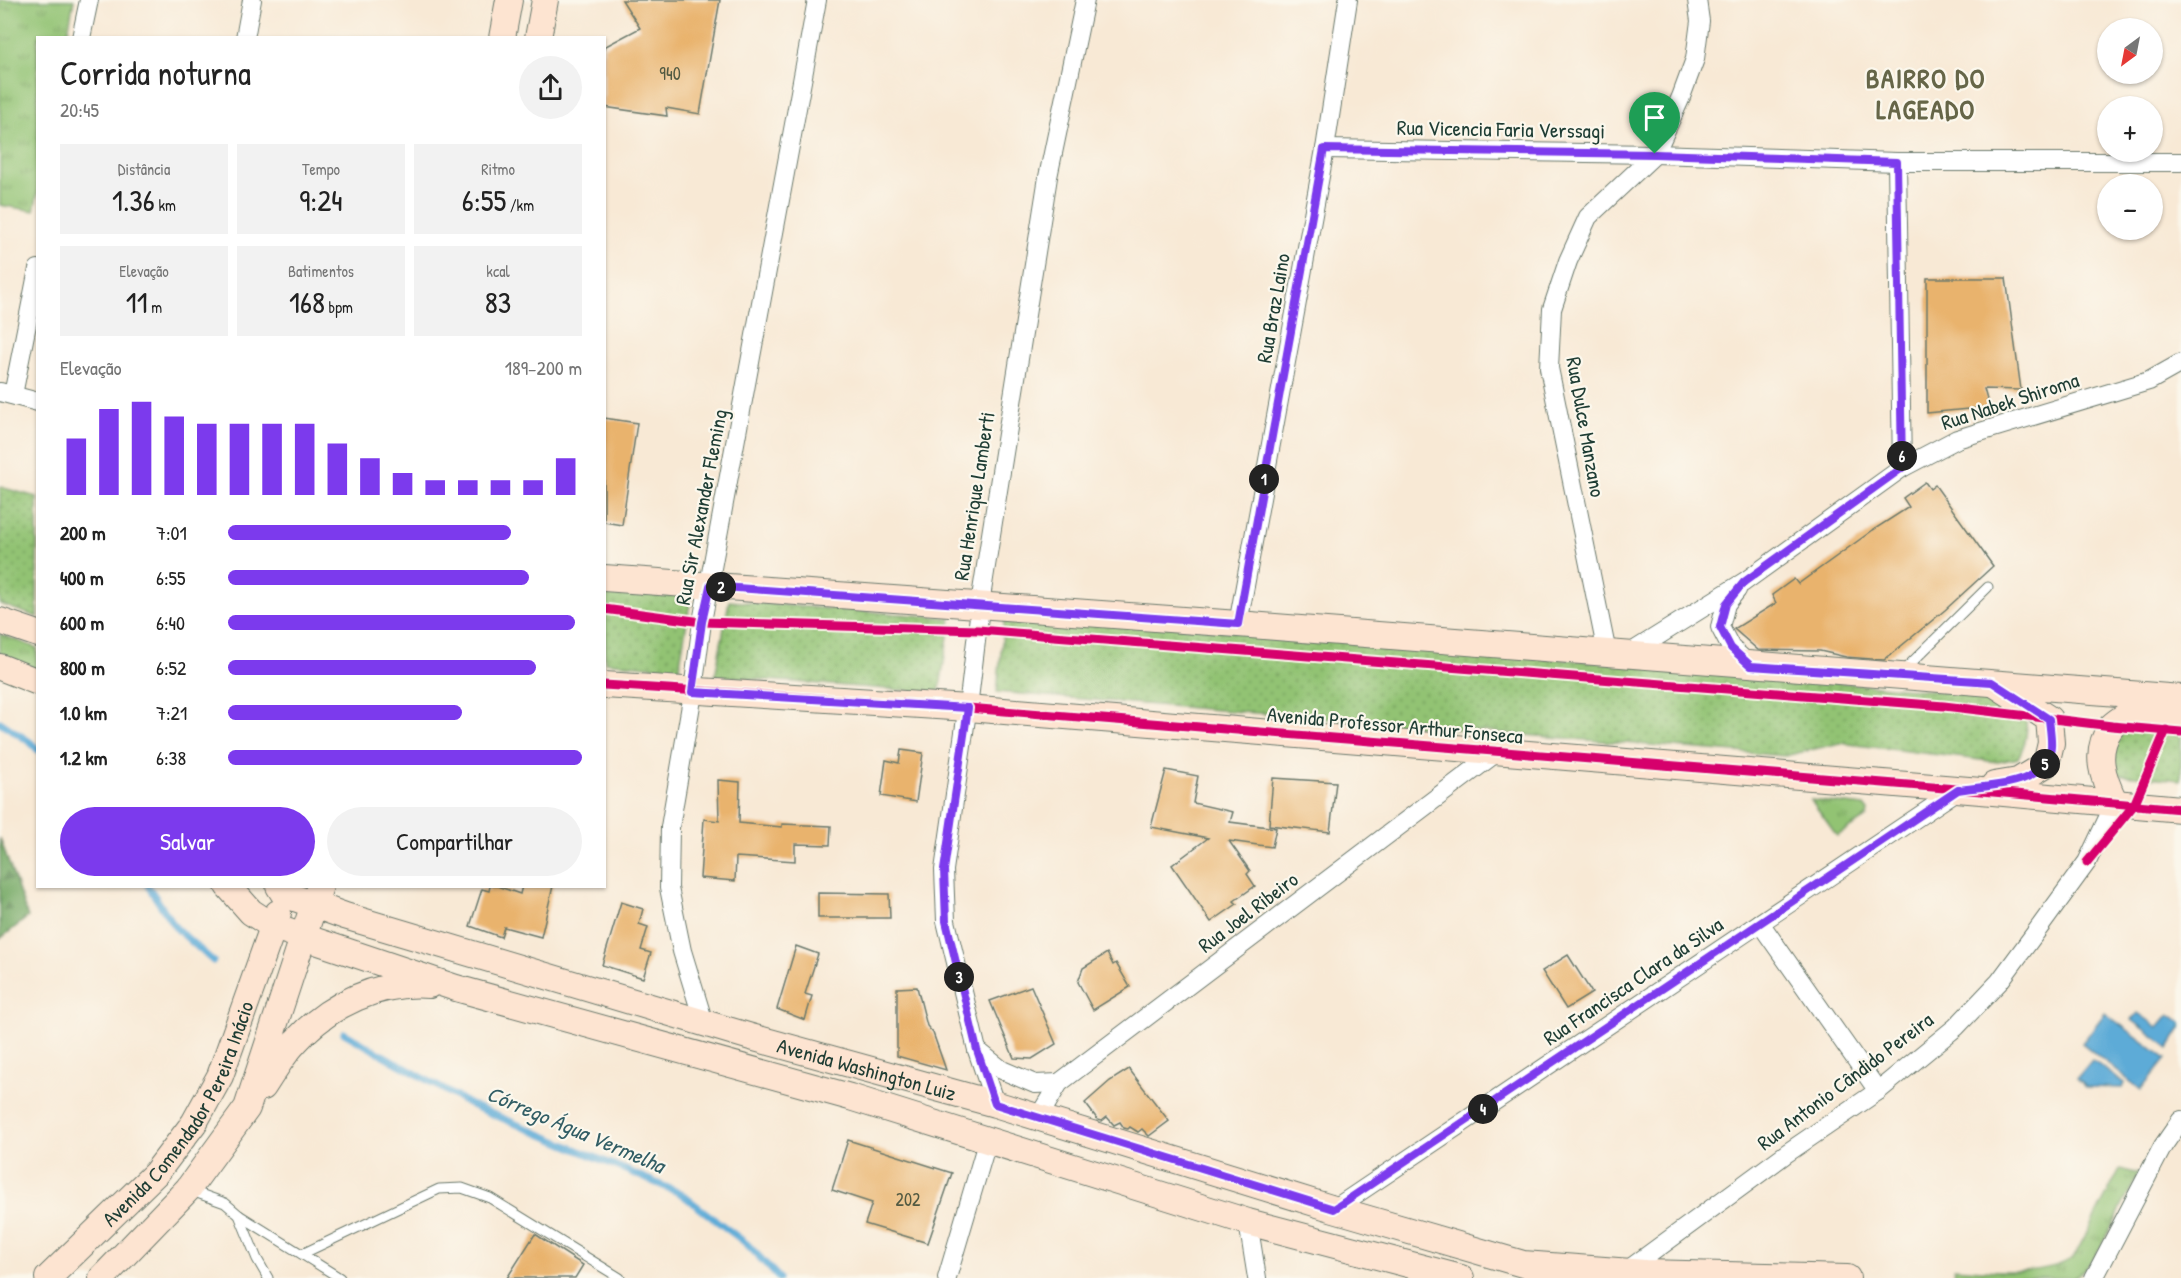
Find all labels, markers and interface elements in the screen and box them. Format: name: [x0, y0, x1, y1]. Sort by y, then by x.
north arrow: [2097, 18, 2163, 84]
map controls: [2097, 18, 2163, 240]
text: Corrida noturna: [60, 51, 251, 95]
button: share: [519, 56, 582, 119]
district label: BAIRRO DO LAGEADO: [1866, 60, 1986, 127]
house number: 940: [659, 61, 681, 86]
pin: [1629, 92, 1680, 154]
text: 20:45: [60, 96, 99, 123]
button: +: [2097, 96, 2163, 162]
icon: arrive: [1638, 101, 1671, 134]
street label: Rua Vicencia Faria Verssagi: [1397, 113, 1605, 145]
text: Distância: [118, 158, 170, 180]
text: Tempo: [302, 158, 340, 180]
text: Ritmo: [481, 158, 515, 180]
button: −: [2097, 174, 2163, 240]
text: 1.36: [112, 180, 155, 220]
text: 9:24: [299, 180, 343, 220]
text: 6:55: [462, 180, 506, 220]
text: km: [155, 194, 176, 216]
text: /km: [506, 194, 534, 216]
street label: Rua Braz Laino: [1249, 251, 1297, 365]
text: Elevação: [119, 260, 169, 282]
text: Batimentos: [288, 260, 354, 282]
text: kcal: [486, 260, 510, 282]
text: 11: [126, 282, 148, 322]
text: 168: [289, 282, 325, 322]
text: 83: [485, 282, 511, 322]
text: m: [148, 296, 162, 318]
text: bpm: [325, 296, 353, 318]
text: Elevação: [60, 354, 122, 381]
text: 189–200 m: [505, 354, 582, 381]
street label: Rua Dulce Manzano: [1559, 355, 1613, 499]
street label: Rua Nabek Shiroma: [1937, 365, 2083, 437]
street label: Rua Sir Alexander Fleming: [668, 407, 734, 607]
street label: Rua Henrique Lamberti: [946, 410, 1002, 582]
pin: 6: [1887, 441, 1917, 471]
text: 6: [1899, 445, 1905, 467]
pin: 1: [1249, 464, 1279, 494]
text: 1: [1261, 468, 1267, 490]
text: 200 m: [60, 519, 105, 546]
text: 7:01: [156, 519, 187, 546]
text: 400 m: [60, 564, 104, 591]
text: 6:55: [156, 564, 186, 591]
pin: 2: [706, 572, 736, 602]
text: 2: [717, 576, 725, 598]
text: 600 m: [60, 609, 104, 636]
text: 6:40: [156, 609, 185, 636]
text: 800 m: [60, 654, 105, 681]
text: 6:52: [156, 654, 186, 681]
text: 1.0 km: [60, 699, 107, 726]
text: 7:21: [156, 699, 187, 726]
street label: Avenida Professor Arthur Fonseca: [1266, 699, 1524, 751]
text: 1.2 km: [60, 744, 107, 771]
text: 6:38: [156, 744, 186, 771]
pin: 5: [2030, 749, 2060, 779]
text: 5: [2042, 753, 2048, 775]
button: Salvar: [60, 807, 315, 876]
button: Compartilhar: [327, 807, 582, 876]
street label: Rua Joel Ribeiro: [1192, 865, 1304, 959]
street label: Rua Francisca Clara da Silva: [1537, 910, 1729, 1052]
pin: 3: [944, 962, 974, 992]
text: 3: [955, 966, 963, 988]
street label: Avenida Comendador Pereira Inácio: [95, 997, 260, 1232]
street label: Rua Antonio Cândido Pereira: [1751, 1005, 1939, 1157]
street label: Avenida Washington Luiz: [774, 1030, 959, 1107]
water label: Córrego Água Vermelha: [483, 1078, 672, 1181]
pin: 4: [1468, 1094, 1498, 1124]
text: 4: [1480, 1098, 1486, 1120]
house number: 202: [896, 1187, 921, 1212]

